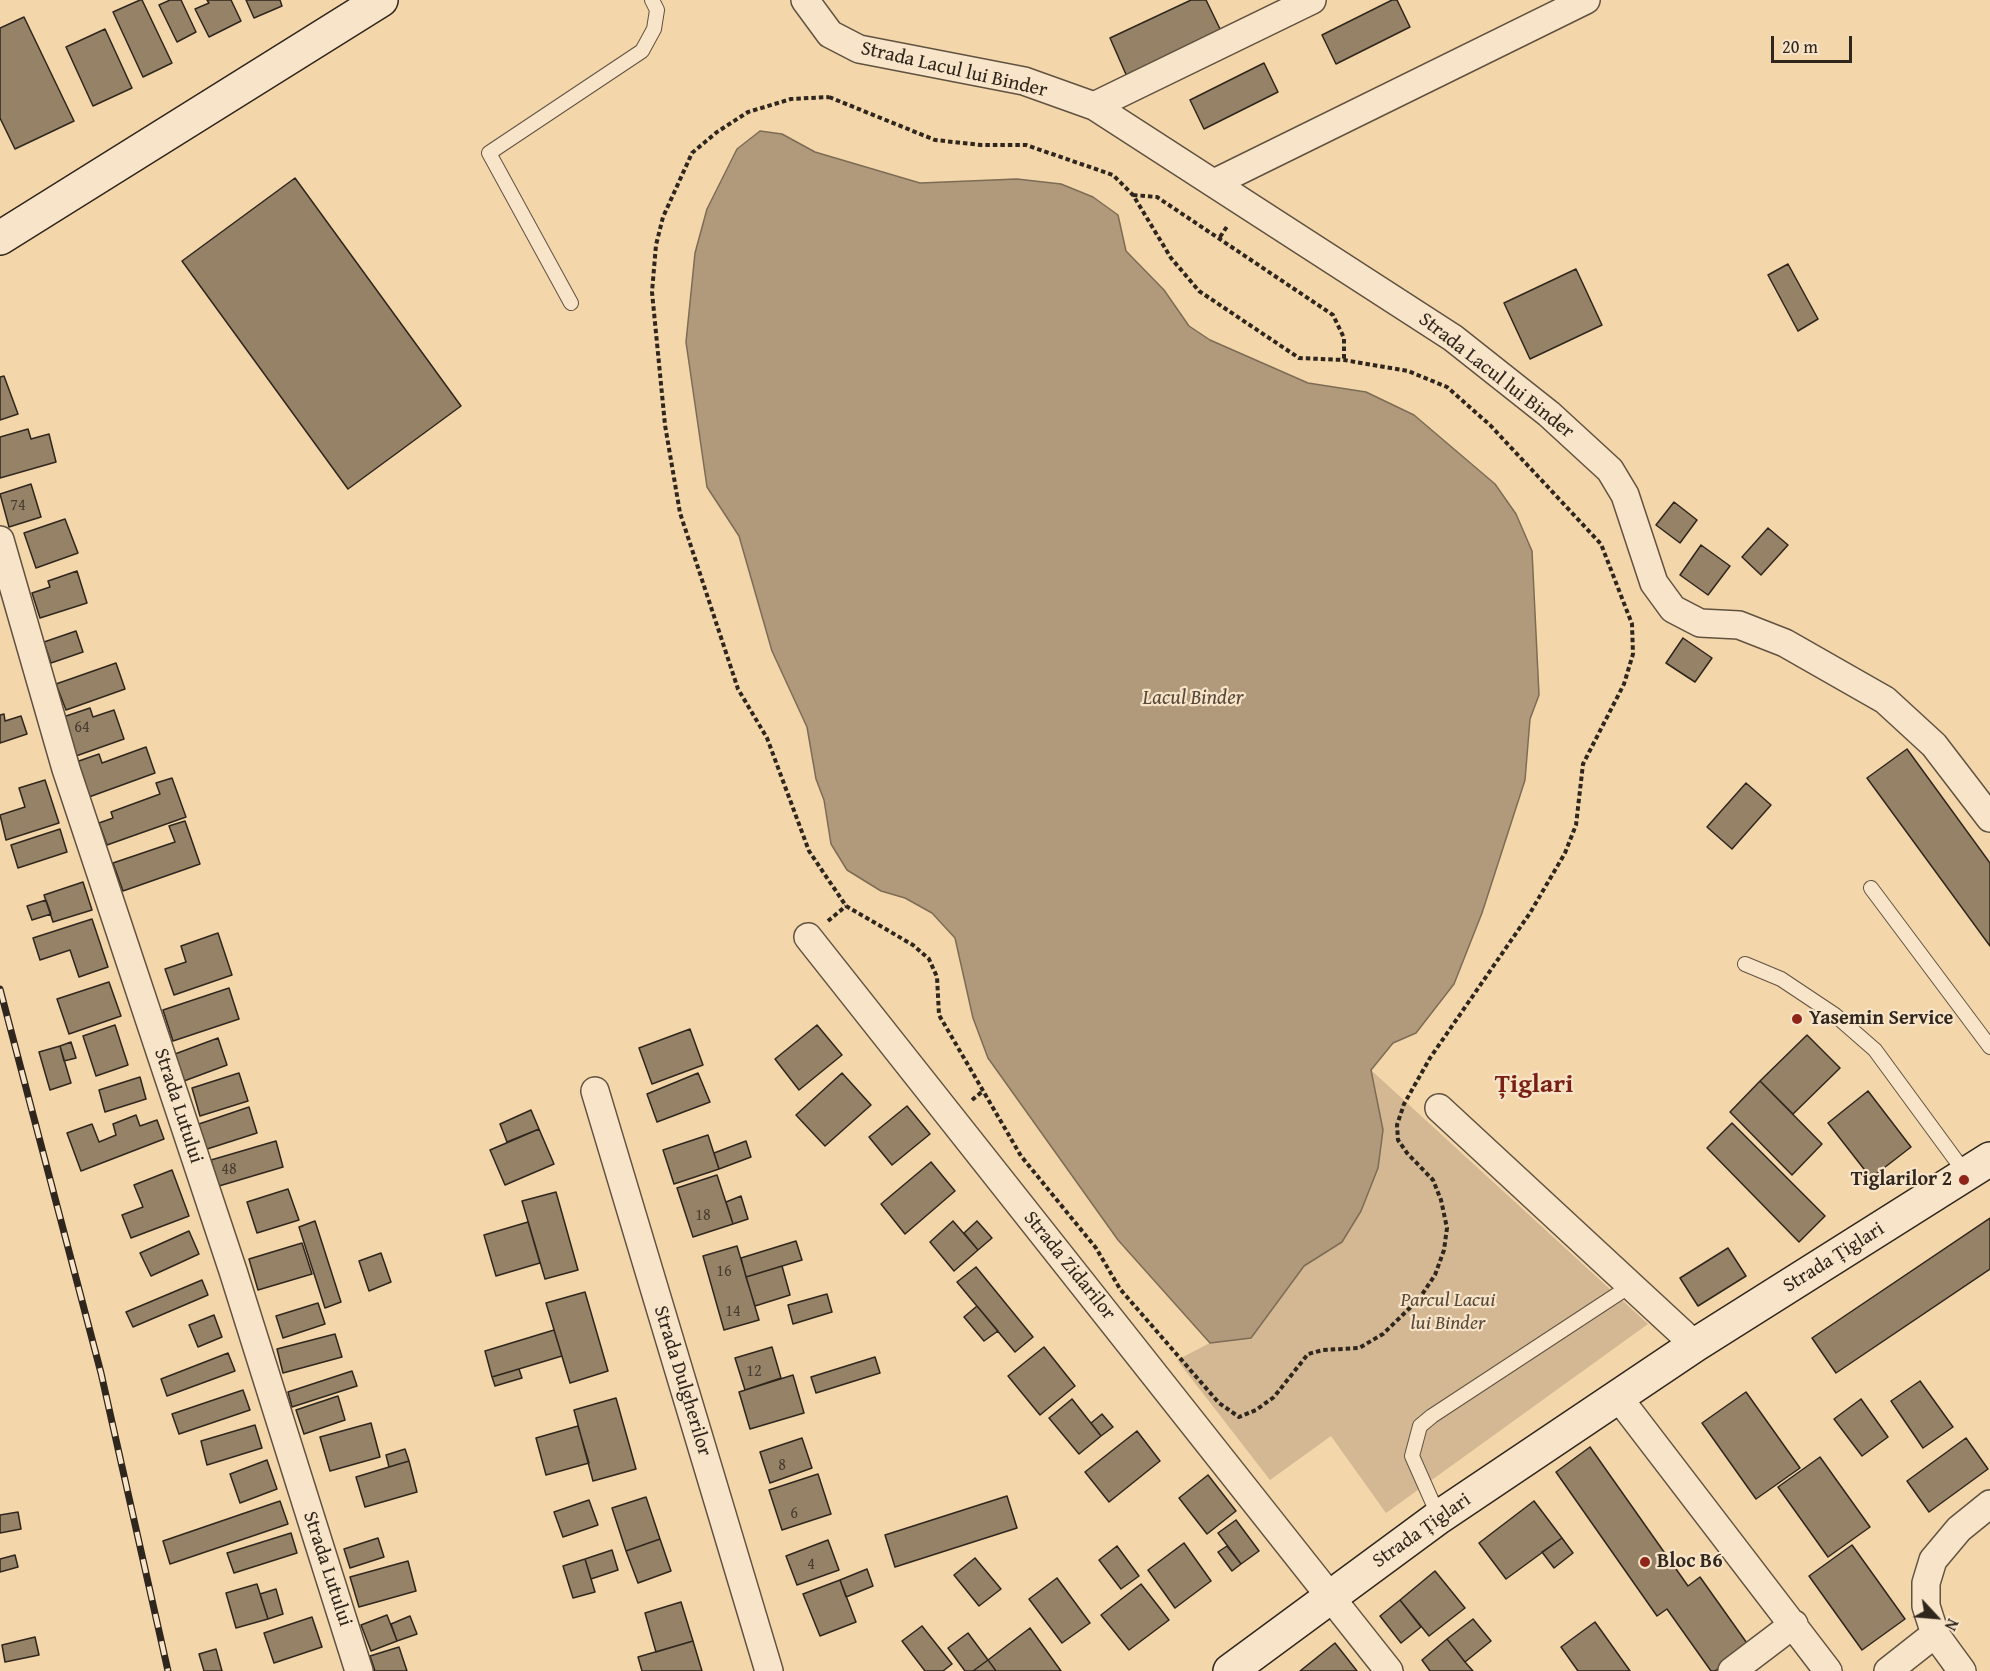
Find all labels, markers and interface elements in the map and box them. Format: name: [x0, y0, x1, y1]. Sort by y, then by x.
scale bar: [1774, 24, 1855, 62]
text: 20 m: [1782, 33, 1818, 60]
street label: Strada Lacul lui Binder: [858, 37, 1050, 103]
street label: Strada Lacul lui Binder: [1413, 308, 1579, 444]
house number: 74: [10, 496, 26, 516]
water label: Lacul Binder: [1143, 686, 1243, 712]
house number: 64: [74, 718, 90, 738]
place label: Yasemin Service: [1809, 1007, 1953, 1031]
marker: Yasemin Service: [1790, 1012, 1804, 1026]
street label: Strada Lutului: [148, 1046, 208, 1166]
district label: Țiglari: [1495, 1069, 1573, 1101]
house number: 48: [221, 1160, 237, 1180]
place label: Tiglarilor 2: [1851, 1168, 1952, 1192]
marker: Tiglarilor 2: [1957, 1173, 1971, 1187]
house number: 18: [695, 1206, 711, 1226]
street label: Strada Zidarilor: [1018, 1207, 1120, 1325]
street label: Strada Țiglari: [1779, 1217, 1889, 1299]
house number: 16: [716, 1262, 732, 1282]
park label: Parcul Lacui lui Binder: [1401, 1289, 1495, 1336]
house number: 14: [725, 1302, 741, 1322]
street label: Strada Dulgherilor: [648, 1303, 716, 1459]
house number: 12: [746, 1362, 762, 1382]
house number: 8: [778, 1456, 786, 1476]
street label: Strada Țiglari: [1368, 1488, 1476, 1574]
house number: 6: [790, 1504, 798, 1524]
street label: Strada Lutului: [297, 1509, 357, 1629]
place label: Bloc B6: [1657, 1550, 1723, 1574]
house number: 4: [807, 1555, 815, 1575]
marker: Bloc B6: [1638, 1555, 1652, 1569]
north arrow: [1906, 1587, 1966, 1647]
text: N: [1939, 1615, 1965, 1635]

